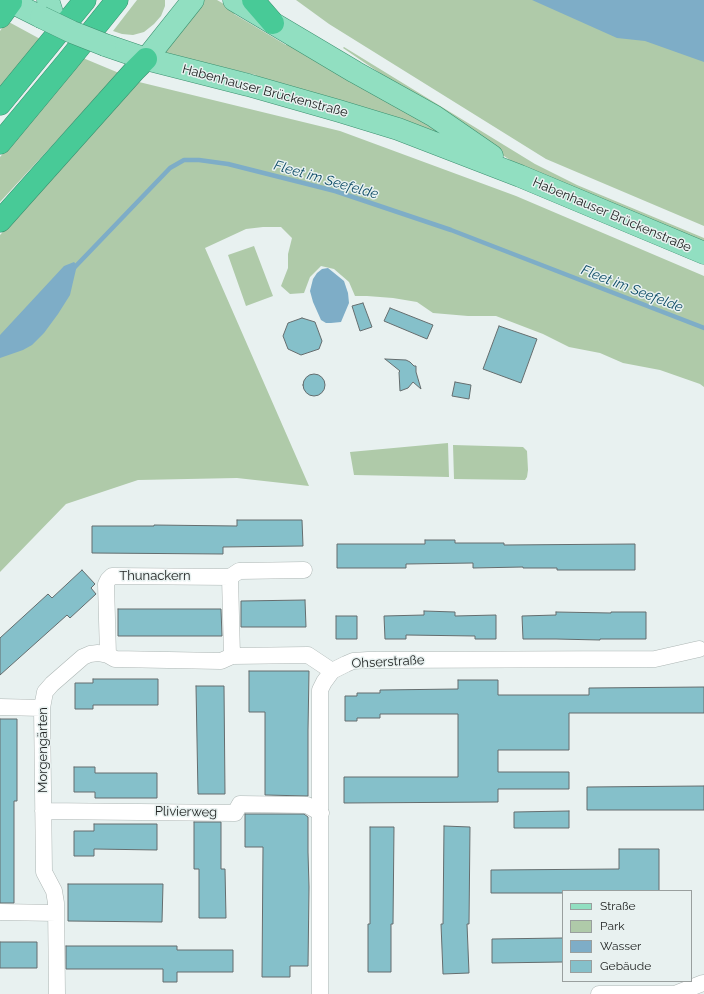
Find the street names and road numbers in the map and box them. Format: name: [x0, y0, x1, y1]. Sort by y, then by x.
street label: Habenhauser Brückenstraße: [180, 61, 350, 121]
street label: Habenhauser Brückenstraße: [530, 174, 694, 256]
street label: Thunackern: [119, 568, 191, 584]
street label: Ohserstraße: [351, 652, 425, 672]
street label: Morgengärten: [35, 707, 51, 793]
street label: Plivierweg: [155, 804, 217, 820]

